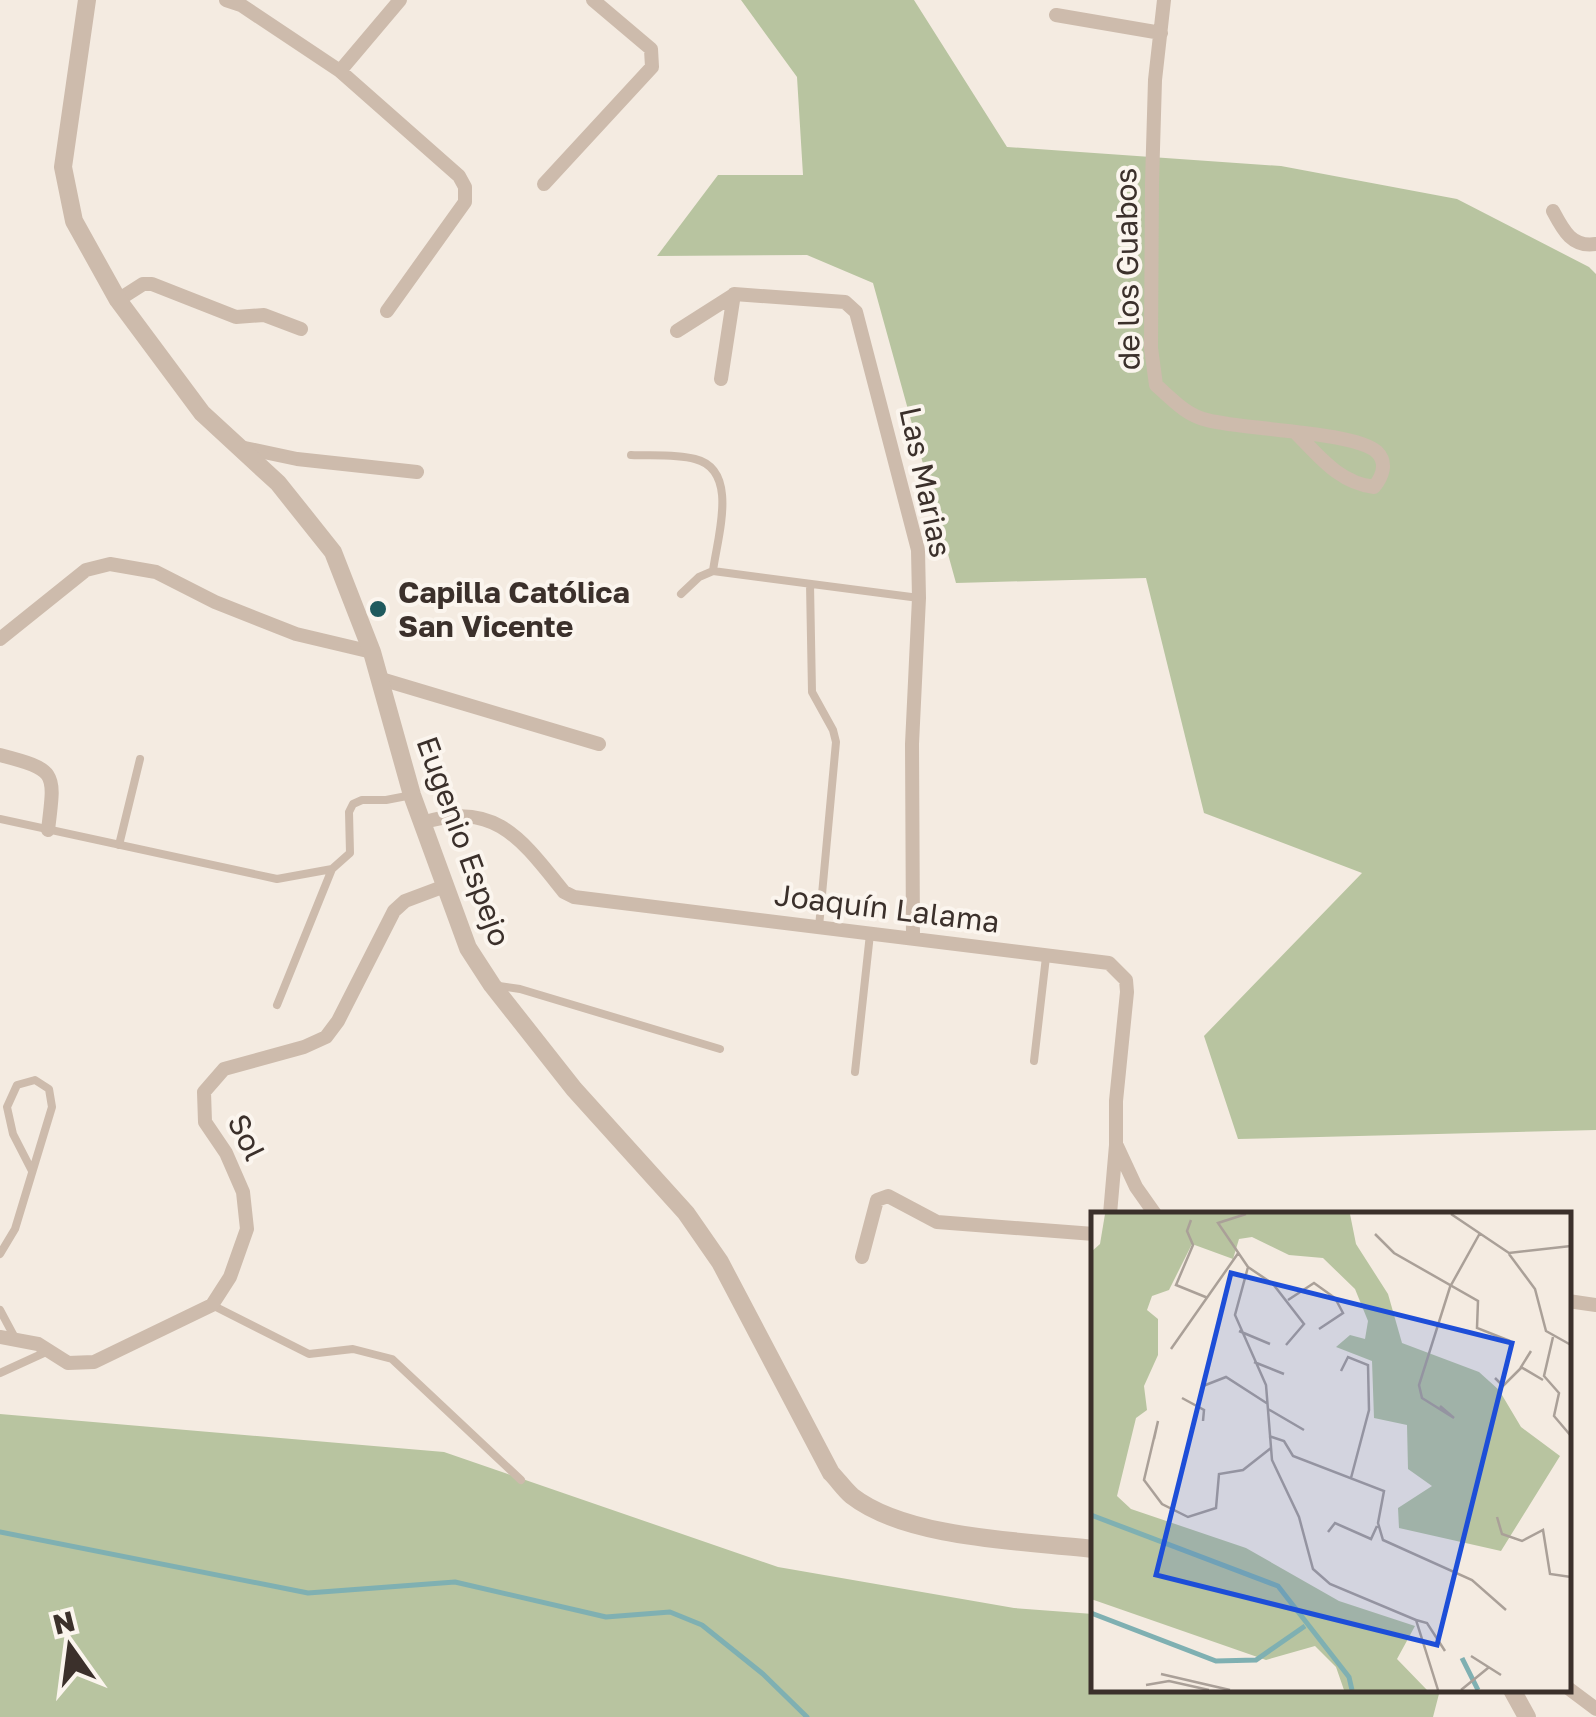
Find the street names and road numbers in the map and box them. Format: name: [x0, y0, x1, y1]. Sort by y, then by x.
street label: de los Guabos: [1107, 167, 1147, 371]
street label: Las Marias: [892, 403, 960, 561]
street label: Eugenio Espejo: [409, 731, 519, 951]
street label: Joaquín Lalama: [772, 876, 1002, 940]
street label: Sol: [221, 1108, 273, 1166]

